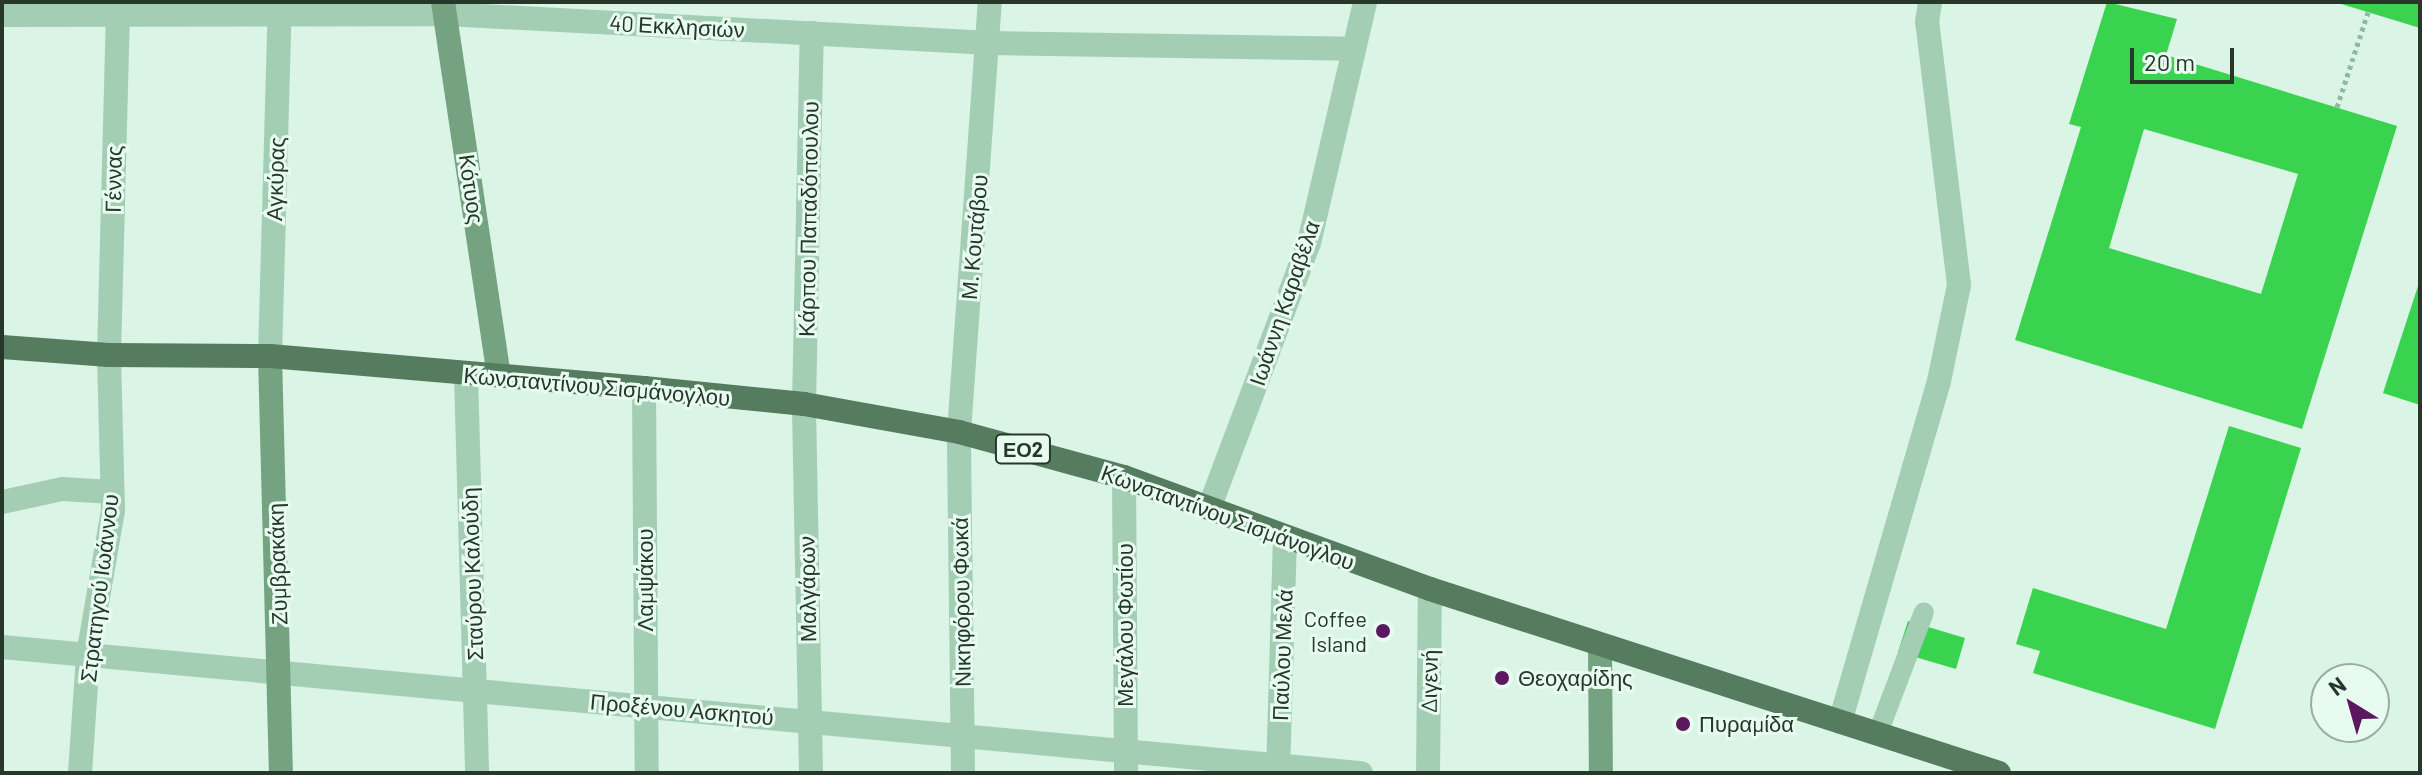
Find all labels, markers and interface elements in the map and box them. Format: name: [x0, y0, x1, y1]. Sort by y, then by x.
street label: 40 Εκκλησιών: [609, 9, 745, 43]
scale bar: [2134, 32, 2238, 82]
text: 20 m: [2144, 47, 2195, 76]
street label: Κάρπου Παπαδόπουλου: [793, 101, 823, 337]
street label: Αγκύρας: [260, 136, 290, 222]
street label: Γέννας: [99, 145, 127, 213]
street label: Κότυος: [454, 153, 490, 225]
street label: Μ. Κουτάβου: [955, 173, 993, 301]
street label: Ιωάννη Καραβέλα: [1243, 217, 1325, 389]
street label: Κωνσταντίνου Σισμάνογλου: [463, 361, 731, 411]
road number: ΕΟ2: [993, 433, 1053, 465]
street label: Κωνσταντίνου Σισμάνογλου: [1098, 459, 1358, 575]
street label: Σταύρου Καλούδη: [456, 487, 488, 661]
street label: Στρατηγού Ιωάννου: [74, 492, 124, 684]
street label: Ζυμβρακάκη: [262, 503, 292, 625]
street label: Νικηφόρου Φωκά: [946, 517, 976, 687]
street label: Λαμψάκου: [632, 529, 658, 631]
street label: Μαλγάρων: [793, 536, 821, 642]
street label: Μεγάλου Φωτίου: [1112, 543, 1138, 707]
street label: Παύλου Μελά: [1267, 589, 1297, 721]
place label: Coffee Island: [1304, 605, 1367, 656]
marker: Coffee Island: [1374, 622, 1392, 640]
street label: Διγενή: [1415, 649, 1443, 713]
north arrow: [2310, 663, 2390, 743]
place label: Θεοχαρίδης: [1518, 665, 1633, 691]
marker: Θεοχαρίδης: [1493, 669, 1511, 687]
text: N: [2323, 671, 2350, 700]
street label: Προξένου Ασκητού: [589, 688, 775, 730]
place label: Πυραμίδα: [1699, 711, 1794, 737]
marker: Πυραμίδα: [1674, 715, 1692, 733]

